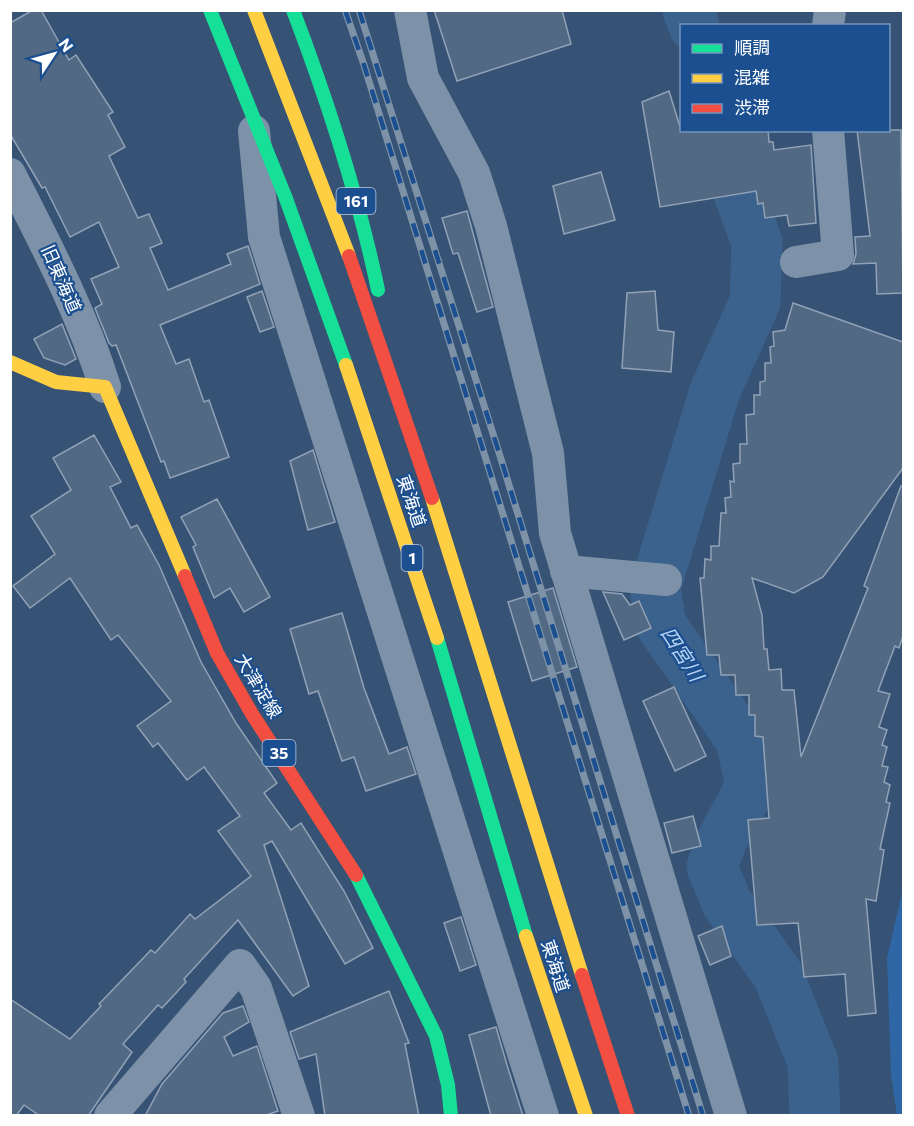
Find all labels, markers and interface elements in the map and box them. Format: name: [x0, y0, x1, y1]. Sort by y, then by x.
north arrow: [24, 24, 84, 84]
legend: [680, 24, 890, 132]
text: N: [55, 34, 78, 55]
text: 順調: [734, 36, 770, 58]
text: 混雑: [734, 66, 770, 88]
text: 渋滞: [734, 96, 770, 118]
road number: 161: [336, 188, 376, 214]
street label: 旧東海道: [37, 241, 87, 316]
street label: 東海道: [393, 472, 431, 530]
road number: 1: [402, 545, 422, 571]
water label: 四宮川: [656, 622, 710, 687]
street label: 大津淀線: [231, 649, 287, 722]
road number: 35: [262, 740, 296, 766]
street label: 東海道: [537, 937, 575, 995]

